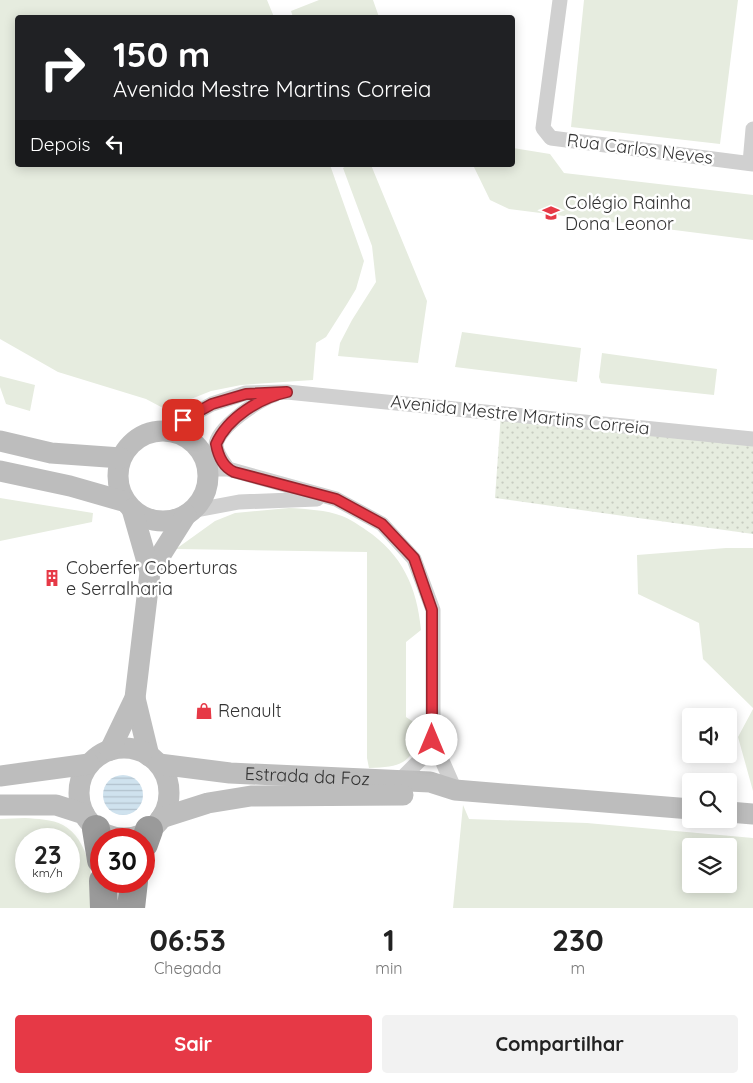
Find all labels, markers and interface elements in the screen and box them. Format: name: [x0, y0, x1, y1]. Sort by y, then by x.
text: 150 m: [113, 32, 210, 76]
icon: right: [30, 35, 95, 100]
text: Avenida Mestre Martins Correia: [113, 75, 431, 103]
street label: Rua Carlos Neves: [566, 128, 714, 169]
icon: left: [101, 130, 129, 158]
text: Depois: [30, 132, 91, 156]
place label: Colégio Rainha Dona Leonor: [565, 191, 691, 235]
school or university icon: Colégio Rainha Dona Leonor: [541, 203, 561, 223]
street label: Avenida Mestre Martins Correia: [389, 389, 651, 440]
pin: [162, 399, 204, 441]
icon: arrive: [169, 406, 197, 434]
place label: Coberfer Coberturas e Serralharia: [66, 556, 238, 600]
building icon: Coberfer Coberturas e Serralharia: [42, 568, 62, 588]
place label: Renault: [218, 699, 282, 722]
shop icon: Renault: [194, 701, 214, 721]
map controls: [682, 708, 737, 893]
button: sound: [682, 708, 737, 763]
position arrow: [405, 713, 457, 765]
street label: Estrada da Foz: [244, 762, 370, 790]
button: search: [682, 773, 737, 828]
speed limit sign: 30: [90, 828, 155, 893]
button: layers: [682, 838, 737, 893]
text: 23: [34, 839, 61, 870]
text: km/h: [32, 865, 63, 880]
text: 06:53: [149, 921, 226, 959]
text: 1: [383, 921, 395, 959]
text: 230: [552, 921, 604, 959]
text: Chegada: [154, 958, 221, 978]
text: min: [375, 958, 403, 978]
text: m: [570, 958, 585, 978]
button: Sair: [15, 1015, 372, 1073]
button: Compartilhar: [382, 1015, 738, 1073]

